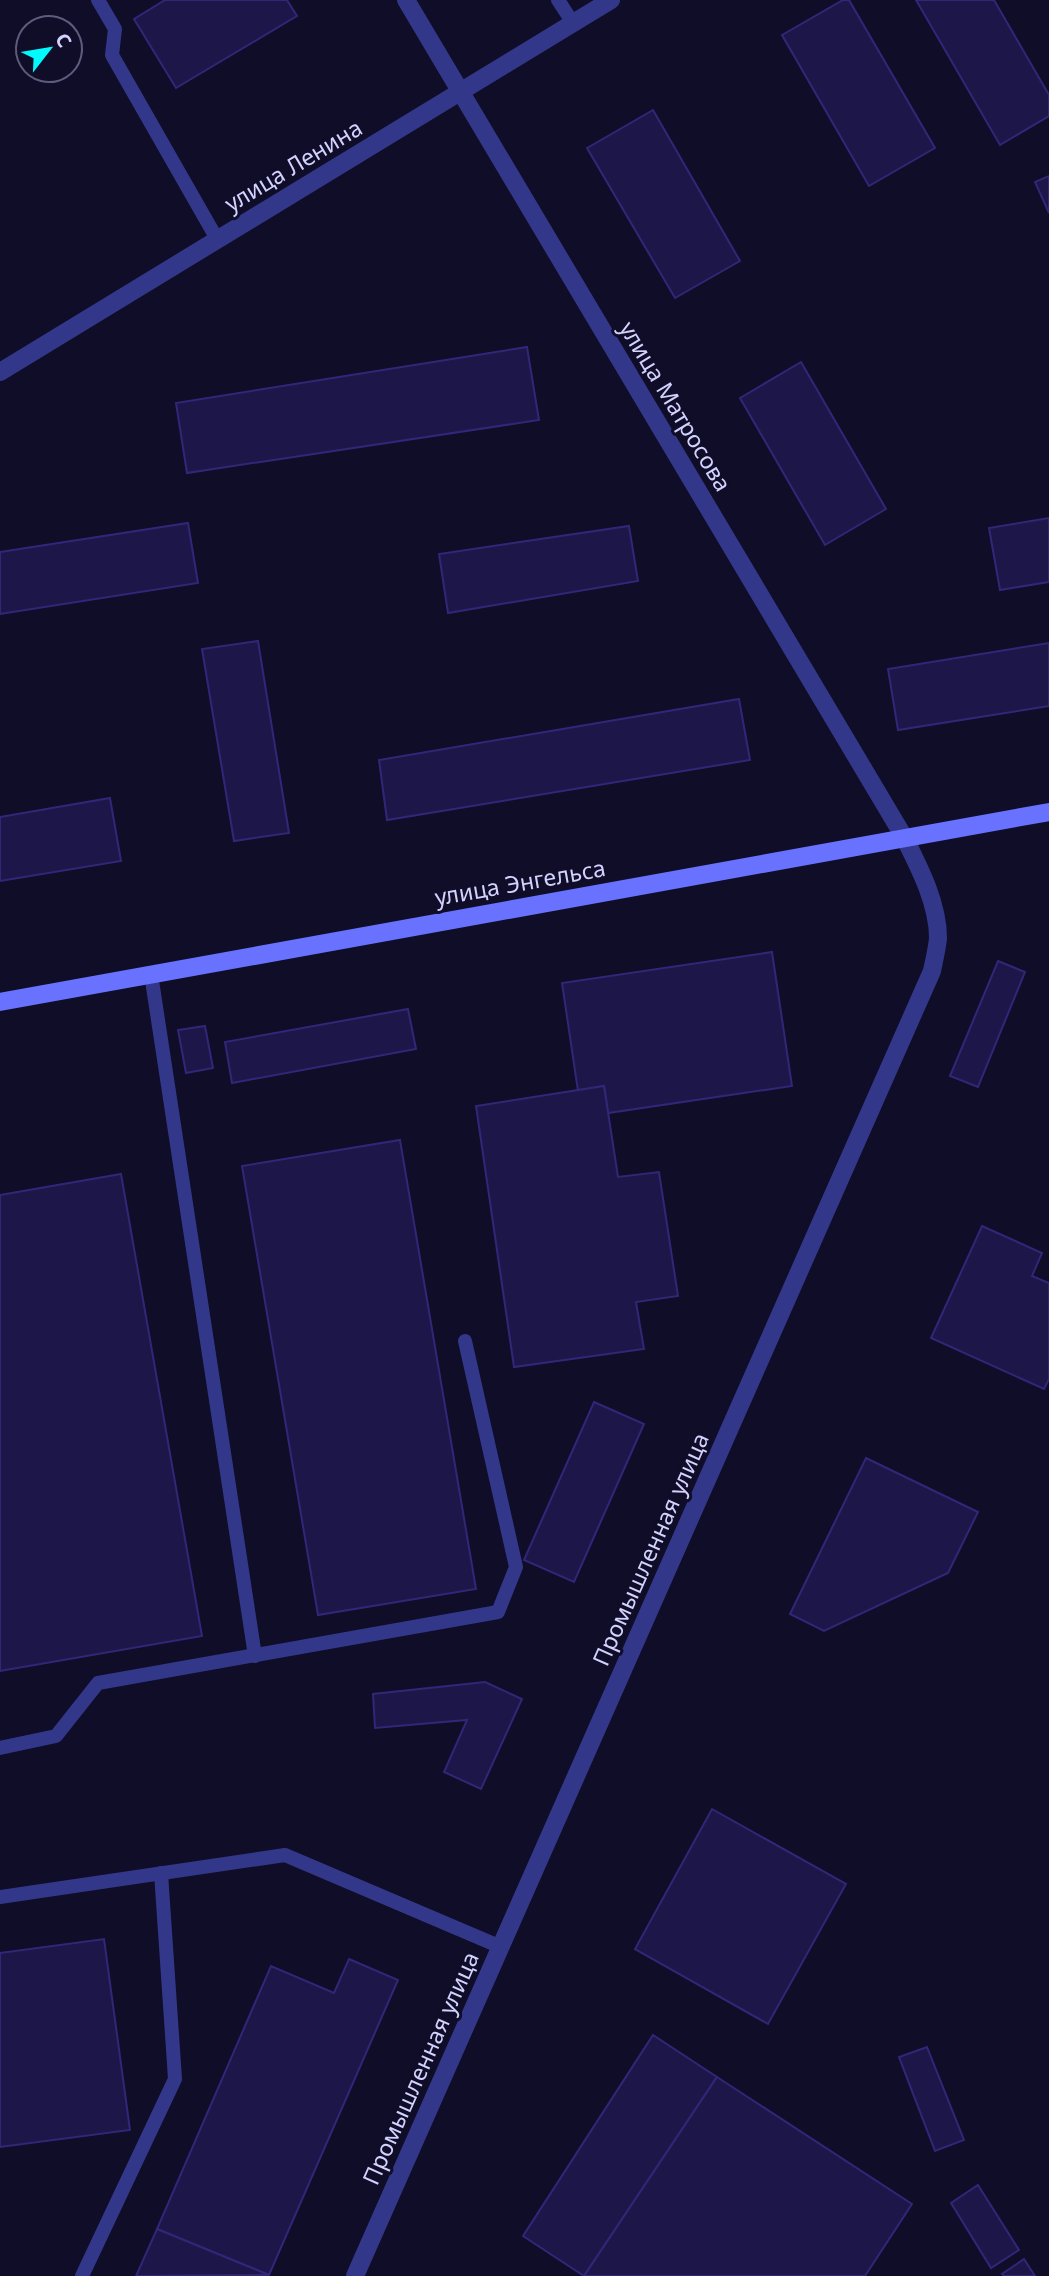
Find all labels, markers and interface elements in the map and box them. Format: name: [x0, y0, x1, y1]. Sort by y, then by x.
north arrow: [14, 14, 84, 84]
text: С: [49, 28, 78, 52]
street label: улица Ленина: [218, 111, 368, 219]
street label: улица Матросова: [612, 315, 740, 497]
street label: улица Энгельса: [432, 851, 608, 913]
street label: Промышленная улица: [584, 1427, 716, 1671]
street label: Промышленная улица: [354, 1946, 486, 2190]

